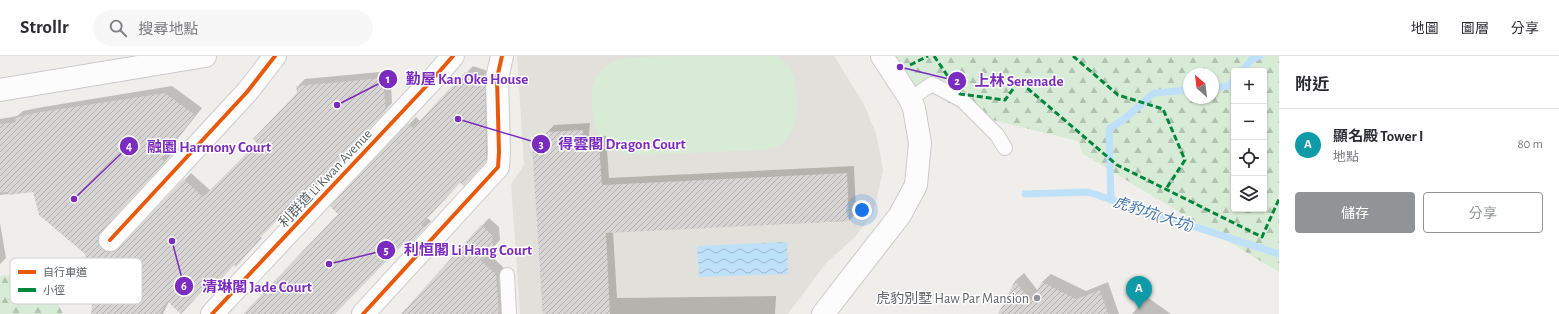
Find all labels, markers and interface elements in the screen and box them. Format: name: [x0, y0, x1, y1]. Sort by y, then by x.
search box: [93, 10, 373, 46]
icon: search: [107, 17, 129, 39]
text: Strollr: [20, 18, 69, 37]
text: 搜尋地點: [139, 22, 199, 37]
text: 地圖: [1411, 22, 1439, 36]
text: 圖層: [1461, 22, 1489, 36]
text: 分享: [1511, 22, 1539, 36]
callout: 勤屋 Kan Oke House: [378, 65, 536, 92]
callout: 上林 Serenade: [947, 67, 1072, 94]
north arrow: [1183, 68, 1219, 104]
map controls: [1231, 68, 1267, 212]
button: +: [1231, 68, 1267, 104]
text: 勤屋 Kan Oke House: [406, 71, 528, 87]
text: 1: [386, 73, 390, 85]
text: 上林 Serenade: [975, 73, 1064, 89]
text: 2: [954, 75, 960, 87]
text: 附近: [1295, 76, 1329, 93]
button: −: [1231, 104, 1267, 140]
street label: 利群道 Li Kwan Avenue: [276, 126, 375, 231]
text: 顯名殿 Tower I: [1333, 129, 1423, 144]
callout: 得雲閣 Dragon Court: [531, 130, 694, 157]
callout: 融園 Harmony Court: [119, 133, 279, 160]
text: 得雲閣 Dragon Court: [558, 136, 686, 152]
text: 3: [538, 138, 544, 150]
text: A: [1304, 138, 1312, 151]
text: 80 m: [1517, 138, 1543, 151]
text: 融園 Harmony Court: [147, 139, 271, 155]
text: 4: [126, 140, 132, 152]
button: locate: [1231, 140, 1267, 176]
text: 地點: [1333, 151, 1359, 164]
button: layers: [1231, 176, 1267, 212]
button: 儲存: [1295, 192, 1415, 233]
button: 分享: [1423, 192, 1543, 233]
water label: 虎豹坑(大坑): [1112, 193, 1196, 235]
your location: [852, 200, 872, 220]
callout: 利恒閣 Li Hang Court: [376, 236, 540, 263]
text: 利恒閣 Li Hang Court: [404, 242, 532, 258]
text: 5: [383, 244, 389, 256]
legend: [10, 258, 142, 304]
text: 自行車道: [43, 266, 87, 278]
callout: 清琳閣 Jade Court: [174, 273, 320, 300]
pin: A: [1126, 276, 1152, 309]
text: 清琳閣 Jade Court: [202, 279, 312, 295]
text: 6: [181, 280, 187, 292]
text: 小徑: [43, 284, 65, 296]
place label: 虎豹別墅 Haw Par Mansion: [876, 291, 1029, 306]
marker: 虎豹別墅 Haw Par Mansion: [1032, 293, 1042, 303]

